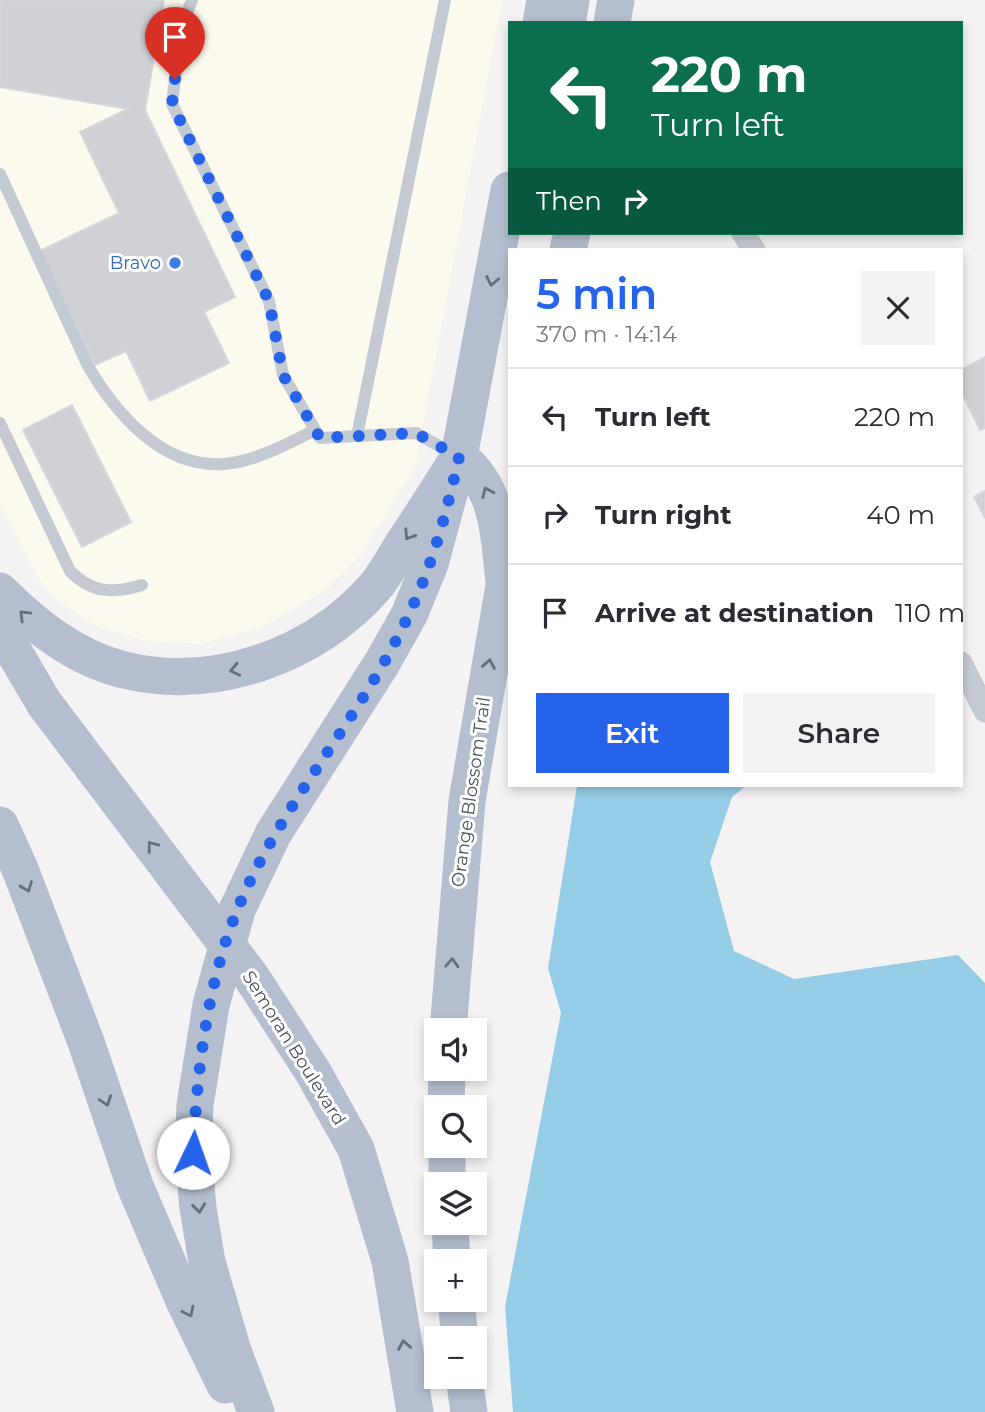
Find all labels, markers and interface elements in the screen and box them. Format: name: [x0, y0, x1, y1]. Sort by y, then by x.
pin: [145, 7, 205, 79]
icon: arrive: [156, 18, 194, 56]
text: 220 m: [651, 45, 807, 104]
icon: left: [536, 49, 627, 140]
text: Turn left: [651, 105, 785, 144]
icon: right: [616, 182, 654, 220]
text: Then: [536, 185, 602, 217]
place label: Bravo: [110, 252, 161, 274]
marker: Bravo: [167, 255, 183, 271]
text: 5 min: [536, 268, 657, 320]
button: close: [861, 271, 935, 345]
one-way arrow: [485, 275, 500, 287]
text: 370 m · 14:14: [536, 320, 677, 348]
icon: left: [536, 398, 574, 436]
text: Turn left: [595, 401, 711, 433]
text: 220 m: [854, 401, 935, 433]
one-way arrow: [481, 486, 495, 499]
icon: right: [536, 496, 574, 534]
text: Turn right: [595, 499, 731, 531]
text: 40 m: [866, 499, 935, 531]
one-way arrow: [404, 527, 417, 540]
icon: arrive: [536, 594, 574, 632]
text: Arrive at destination: [595, 597, 874, 629]
text: 110 m: [895, 597, 965, 629]
one-way arrow: [19, 610, 32, 623]
one-way arrow: [481, 658, 496, 670]
one-way arrow: [229, 662, 241, 676]
button: Exit: [536, 693, 729, 773]
button: Share: [743, 693, 935, 773]
street label: Orange Blossom Trail: [447, 696, 495, 888]
one-way arrow: [148, 841, 161, 854]
one-way arrow: [19, 881, 33, 893]
one-way arrow: [444, 957, 459, 968]
street label: Semoran Boulevard: [238, 967, 350, 1129]
map controls: [424, 1018, 487, 1389]
button: sound: [424, 1018, 487, 1081]
one-way arrow: [98, 1094, 112, 1106]
button: search: [424, 1095, 487, 1158]
position arrow: [156, 1116, 230, 1190]
button: layers: [424, 1172, 487, 1235]
one-way arrow: [191, 1202, 206, 1213]
button: +: [424, 1249, 487, 1312]
one-way arrow: [181, 1305, 195, 1317]
button: −: [424, 1326, 487, 1389]
one-way arrow: [397, 1339, 412, 1351]

